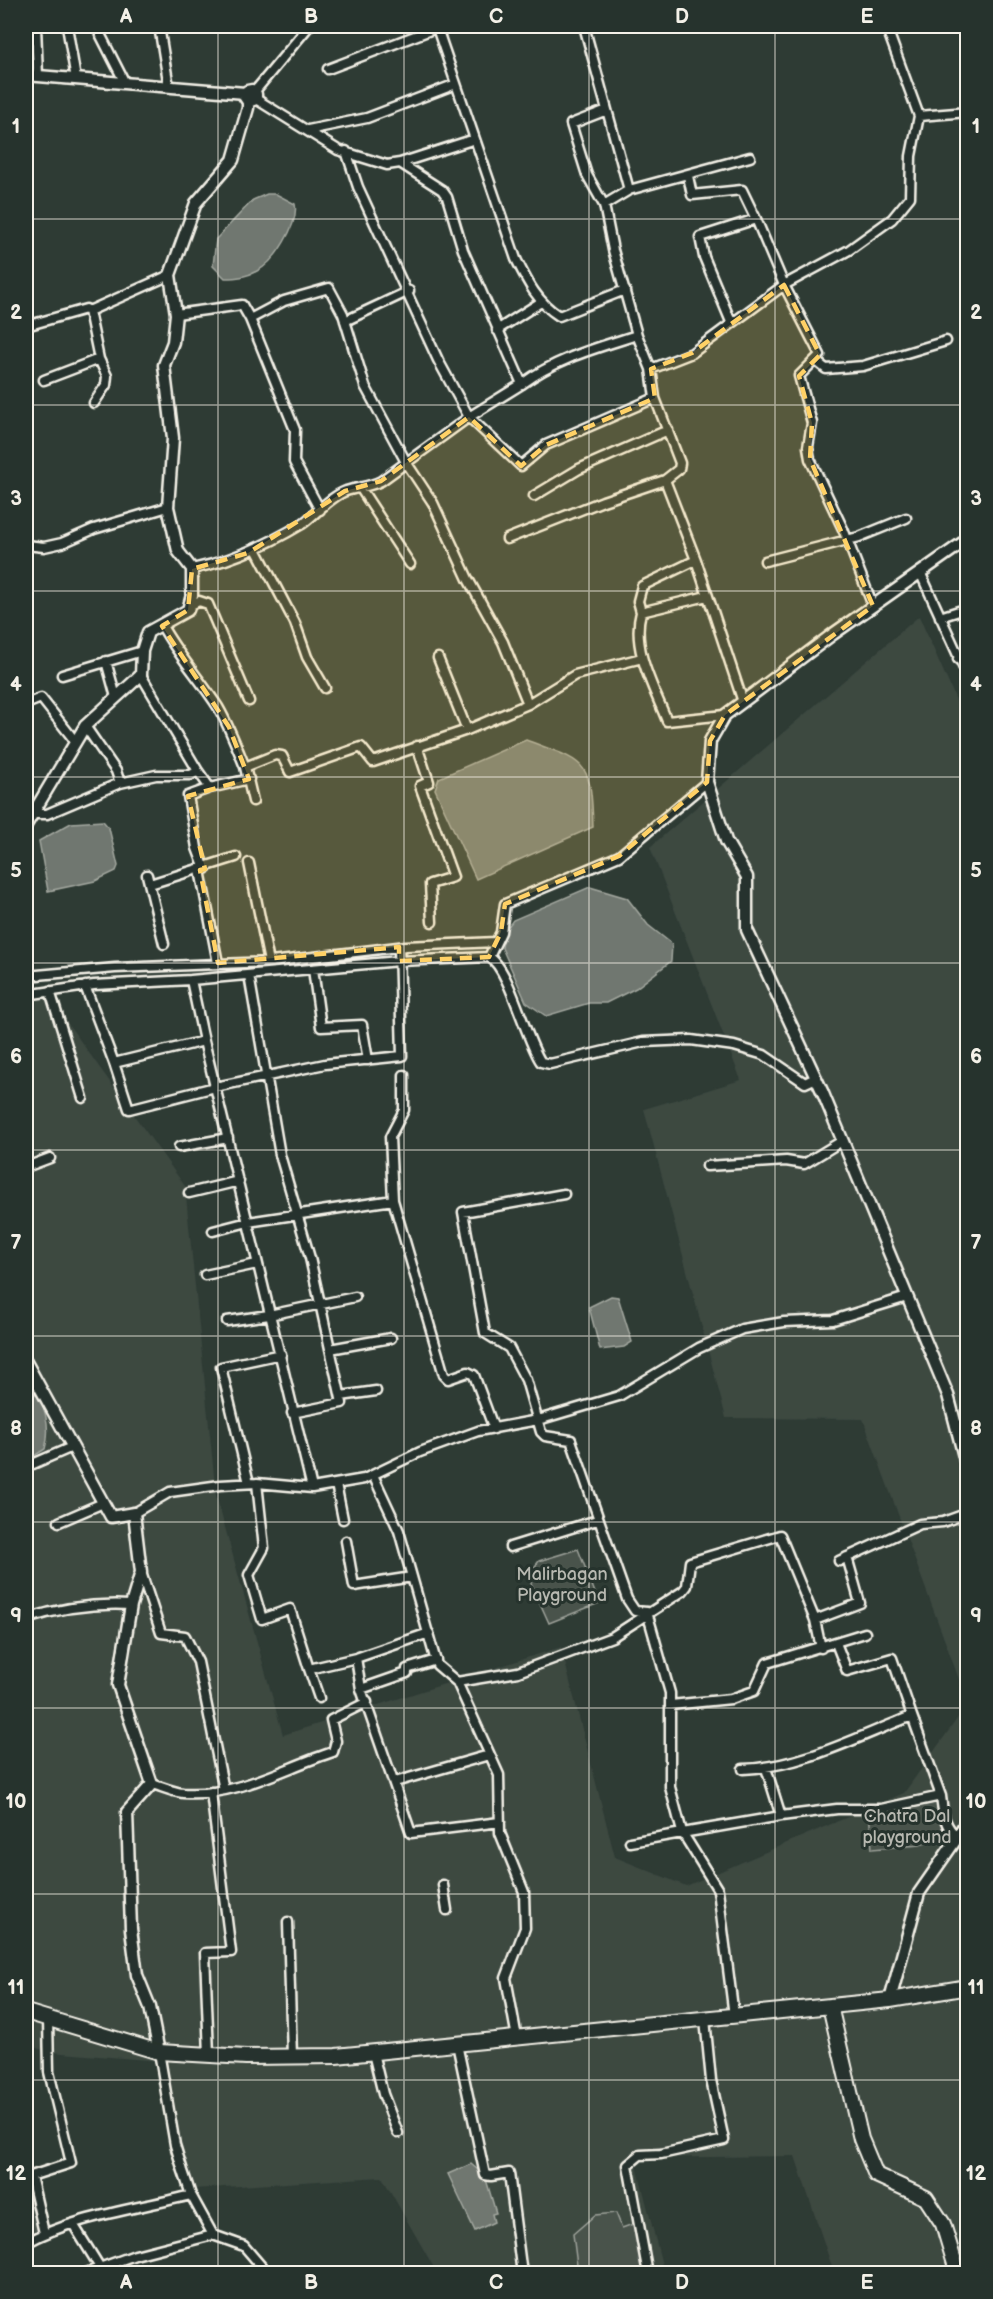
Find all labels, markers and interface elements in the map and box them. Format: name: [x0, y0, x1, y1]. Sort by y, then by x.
text: A: [119, 5, 133, 29]
text: B: [304, 5, 318, 29]
text: C: [489, 5, 503, 29]
text: D: [675, 5, 689, 29]
text: E: [861, 5, 874, 29]
text: 1: [12, 115, 20, 139]
text: 1: [972, 115, 980, 139]
text: 2: [10, 301, 22, 325]
text: 2: [970, 301, 982, 325]
text: 3: [10, 487, 22, 511]
text: 3: [970, 487, 982, 511]
text: 4: [10, 673, 22, 697]
text: 4: [970, 673, 982, 697]
text: 5: [10, 859, 22, 883]
text: 5: [970, 859, 982, 883]
text: 6: [10, 1045, 22, 1069]
text: 6: [970, 1045, 982, 1069]
text: 7: [10, 1231, 22, 1255]
text: 7: [970, 1231, 982, 1255]
text: 8: [10, 1417, 22, 1441]
text: 8: [970, 1417, 982, 1441]
park label: Malirbagan Playground: [516, 1564, 608, 1606]
text: 9: [10, 1604, 22, 1628]
text: 9: [970, 1604, 982, 1628]
text: 10: [6, 1790, 26, 1814]
text: 10: [966, 1790, 986, 1814]
park label: Chatra Dal playground: [862, 1806, 952, 1848]
text: 11: [8, 1976, 24, 2000]
text: 11: [968, 1976, 984, 2000]
text: 12: [6, 2162, 26, 2186]
text: 12: [966, 2162, 986, 2186]
text: A: [119, 2271, 133, 2295]
text: B: [304, 2271, 318, 2295]
text: C: [489, 2271, 503, 2295]
text: D: [675, 2271, 689, 2295]
text: E: [861, 2271, 874, 2295]

